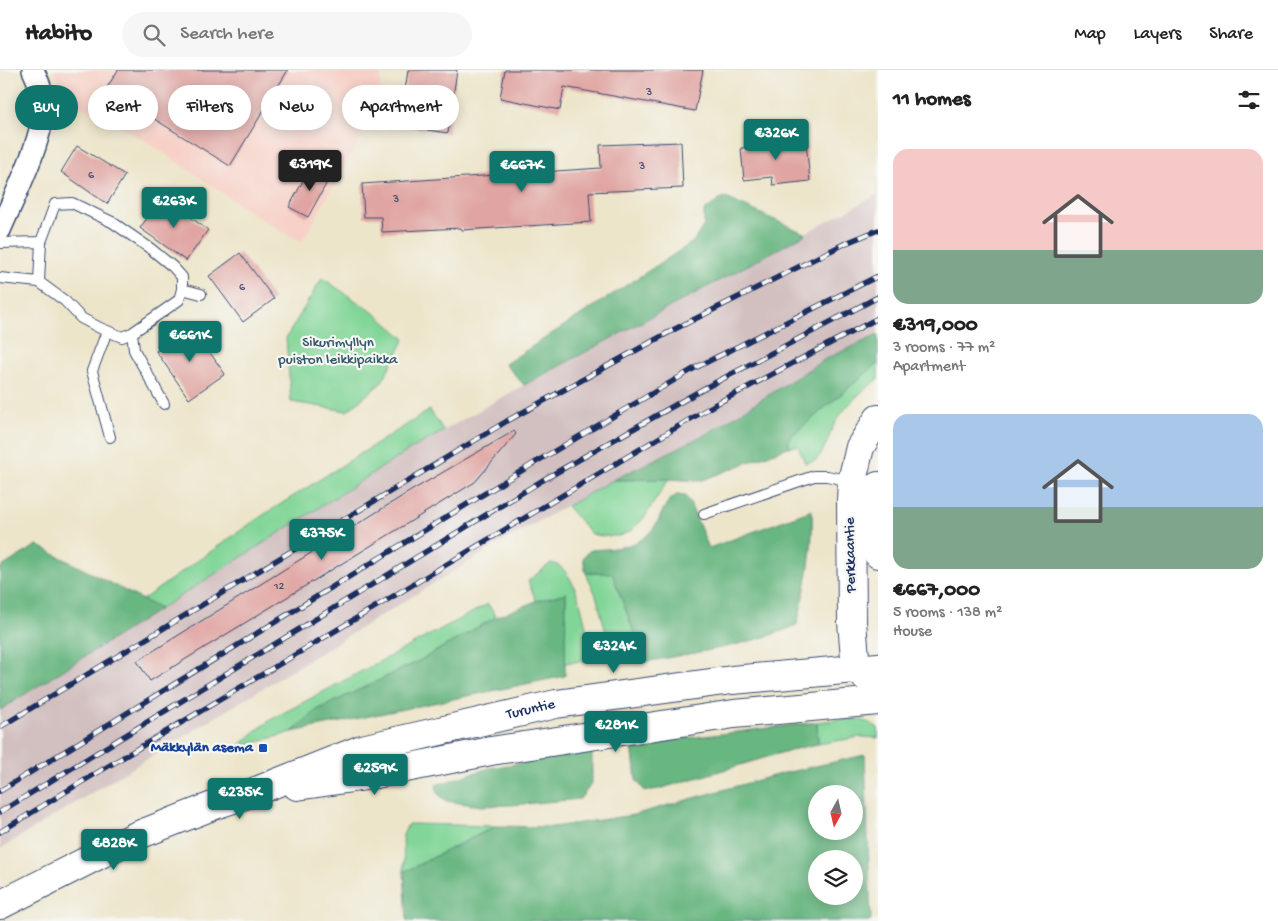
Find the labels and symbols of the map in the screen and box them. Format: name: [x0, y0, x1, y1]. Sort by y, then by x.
house number: 3: [645, 86, 652, 100]
pin: €326K: [741, 118, 811, 161]
pin: €319K: [275, 150, 345, 192]
pin: €667K: [487, 150, 557, 193]
house number: 3: [638, 160, 645, 174]
house number: 6: [88, 169, 95, 183]
pin: €263K: [139, 186, 209, 229]
house number: 3: [392, 193, 399, 207]
house number: 6: [239, 281, 246, 295]
pin: €661K: [155, 320, 225, 363]
park label: Sikurimyllyn puiston leikkipaikka: [277, 334, 398, 369]
street label: Perkkaantie: [841, 517, 861, 594]
pin: €375K: [287, 518, 357, 561]
house number: 12: [273, 580, 284, 594]
pin: €324K: [579, 632, 649, 674]
street label: Turuntie: [504, 695, 557, 724]
pin: €281K: [581, 710, 651, 753]
place label: Mäkkylän asema: [151, 739, 254, 757]
marker: Mäkkylän asema: [257, 742, 269, 754]
pin: €259K: [340, 754, 410, 796]
pin: €235K: [205, 778, 275, 820]
north arrow: [808, 785, 862, 840]
pin: €828K: [79, 828, 149, 871]

